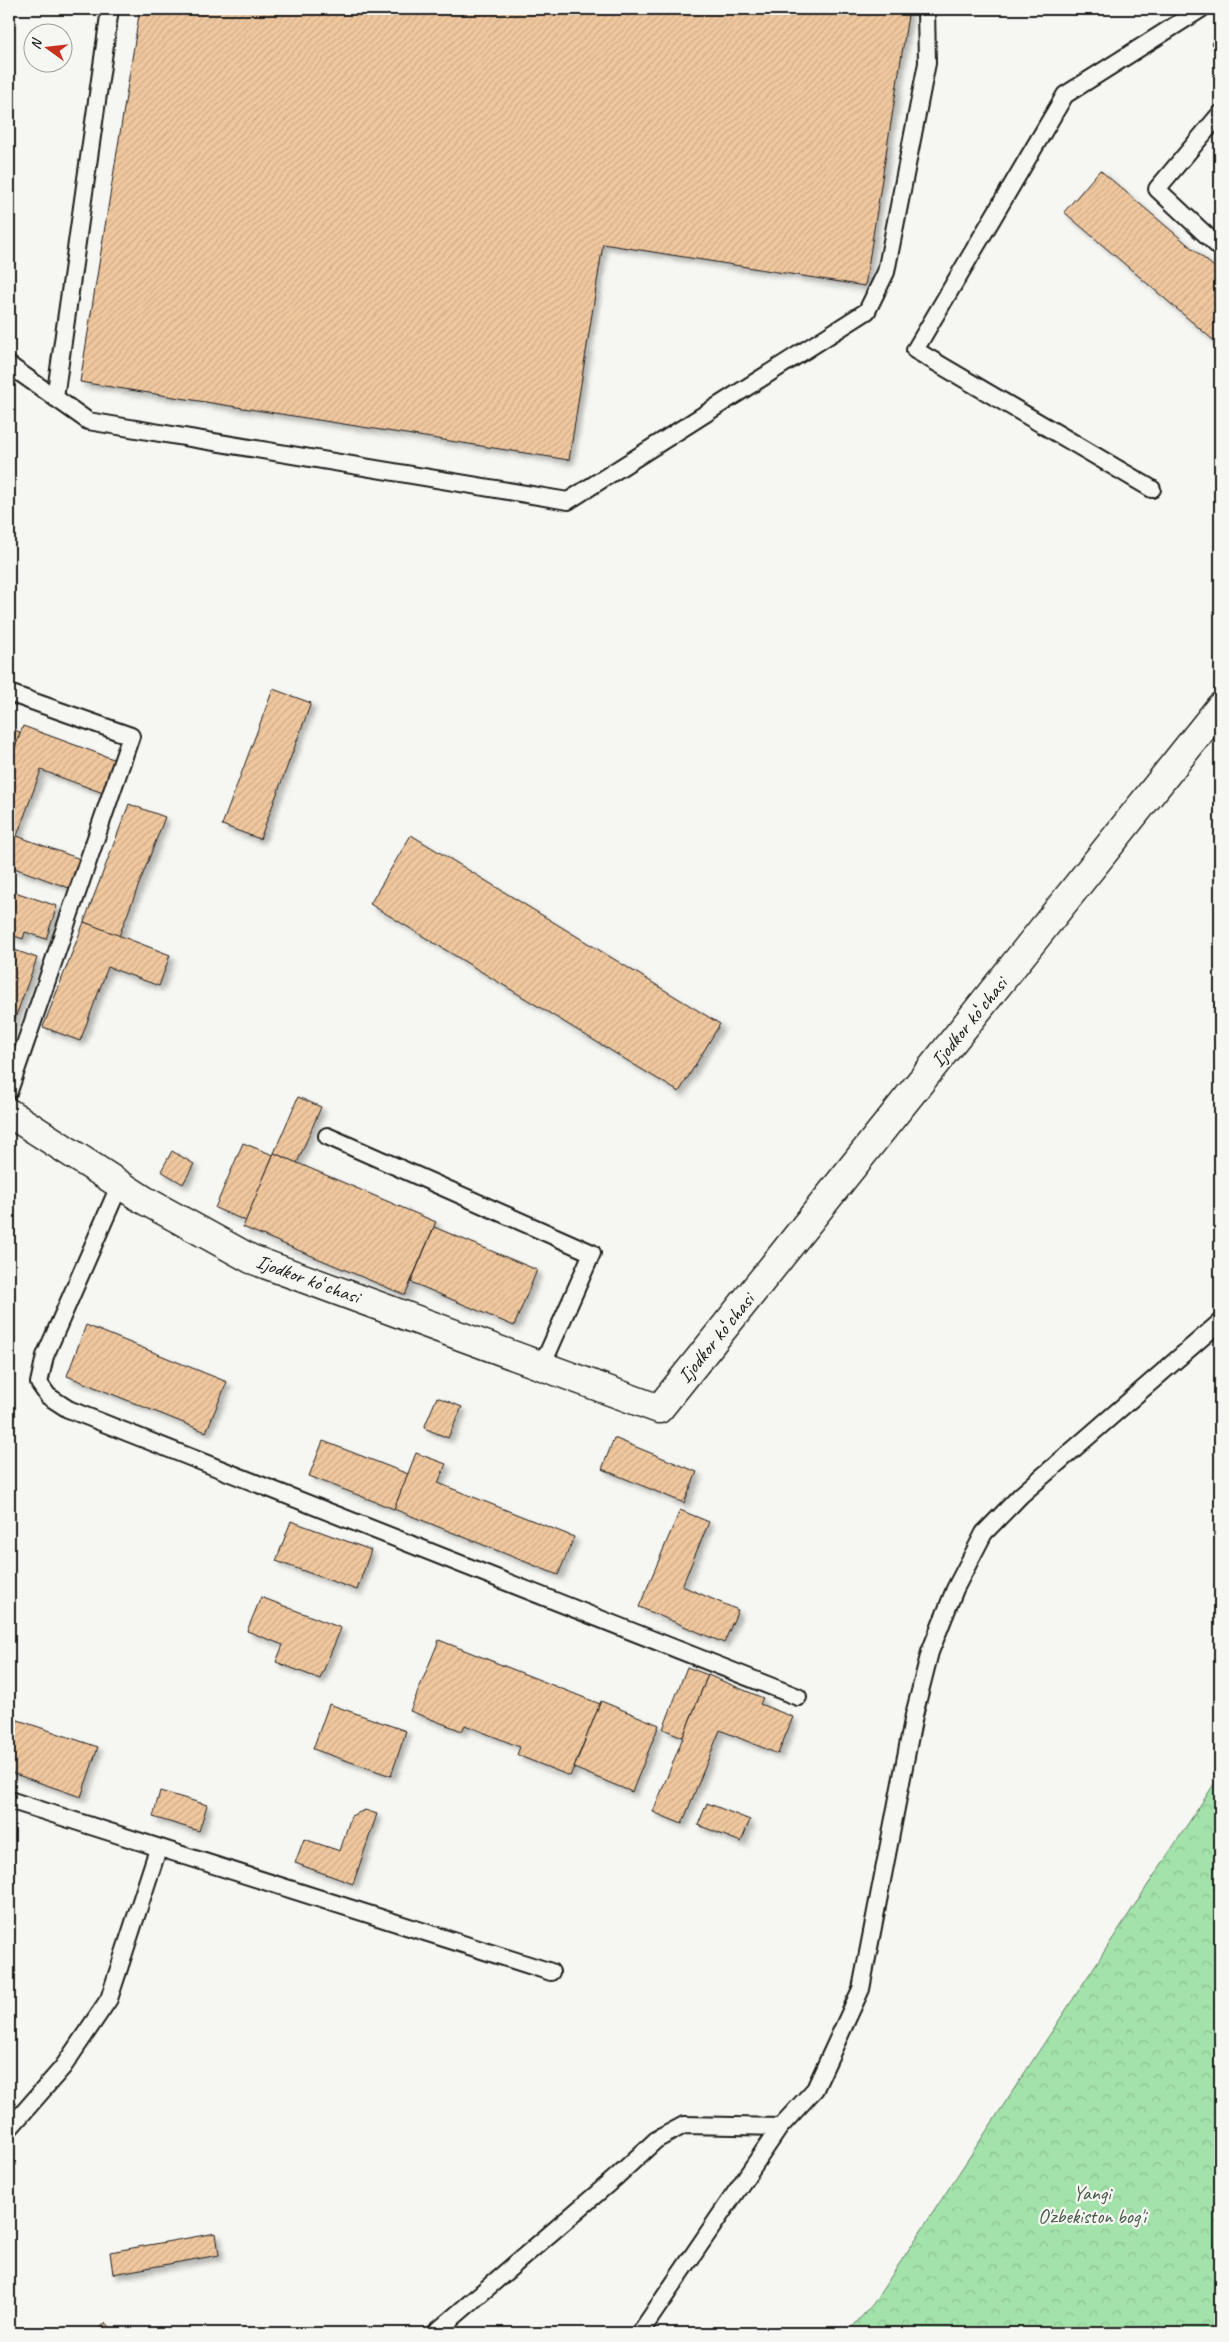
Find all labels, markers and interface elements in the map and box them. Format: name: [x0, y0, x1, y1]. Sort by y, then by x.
north arrow: [22, 22, 72, 72]
text: N: [27, 36, 46, 51]
street label: Ijodkor koʻchasi: [925, 970, 1014, 1072]
street label: Ijodkor koʻchasi: [253, 1249, 365, 1310]
street label: Ijodkor koʻchasi: [672, 1286, 761, 1388]
park label: Yangi O'zbekiston bog'i: [1038, 2181, 1148, 2229]

